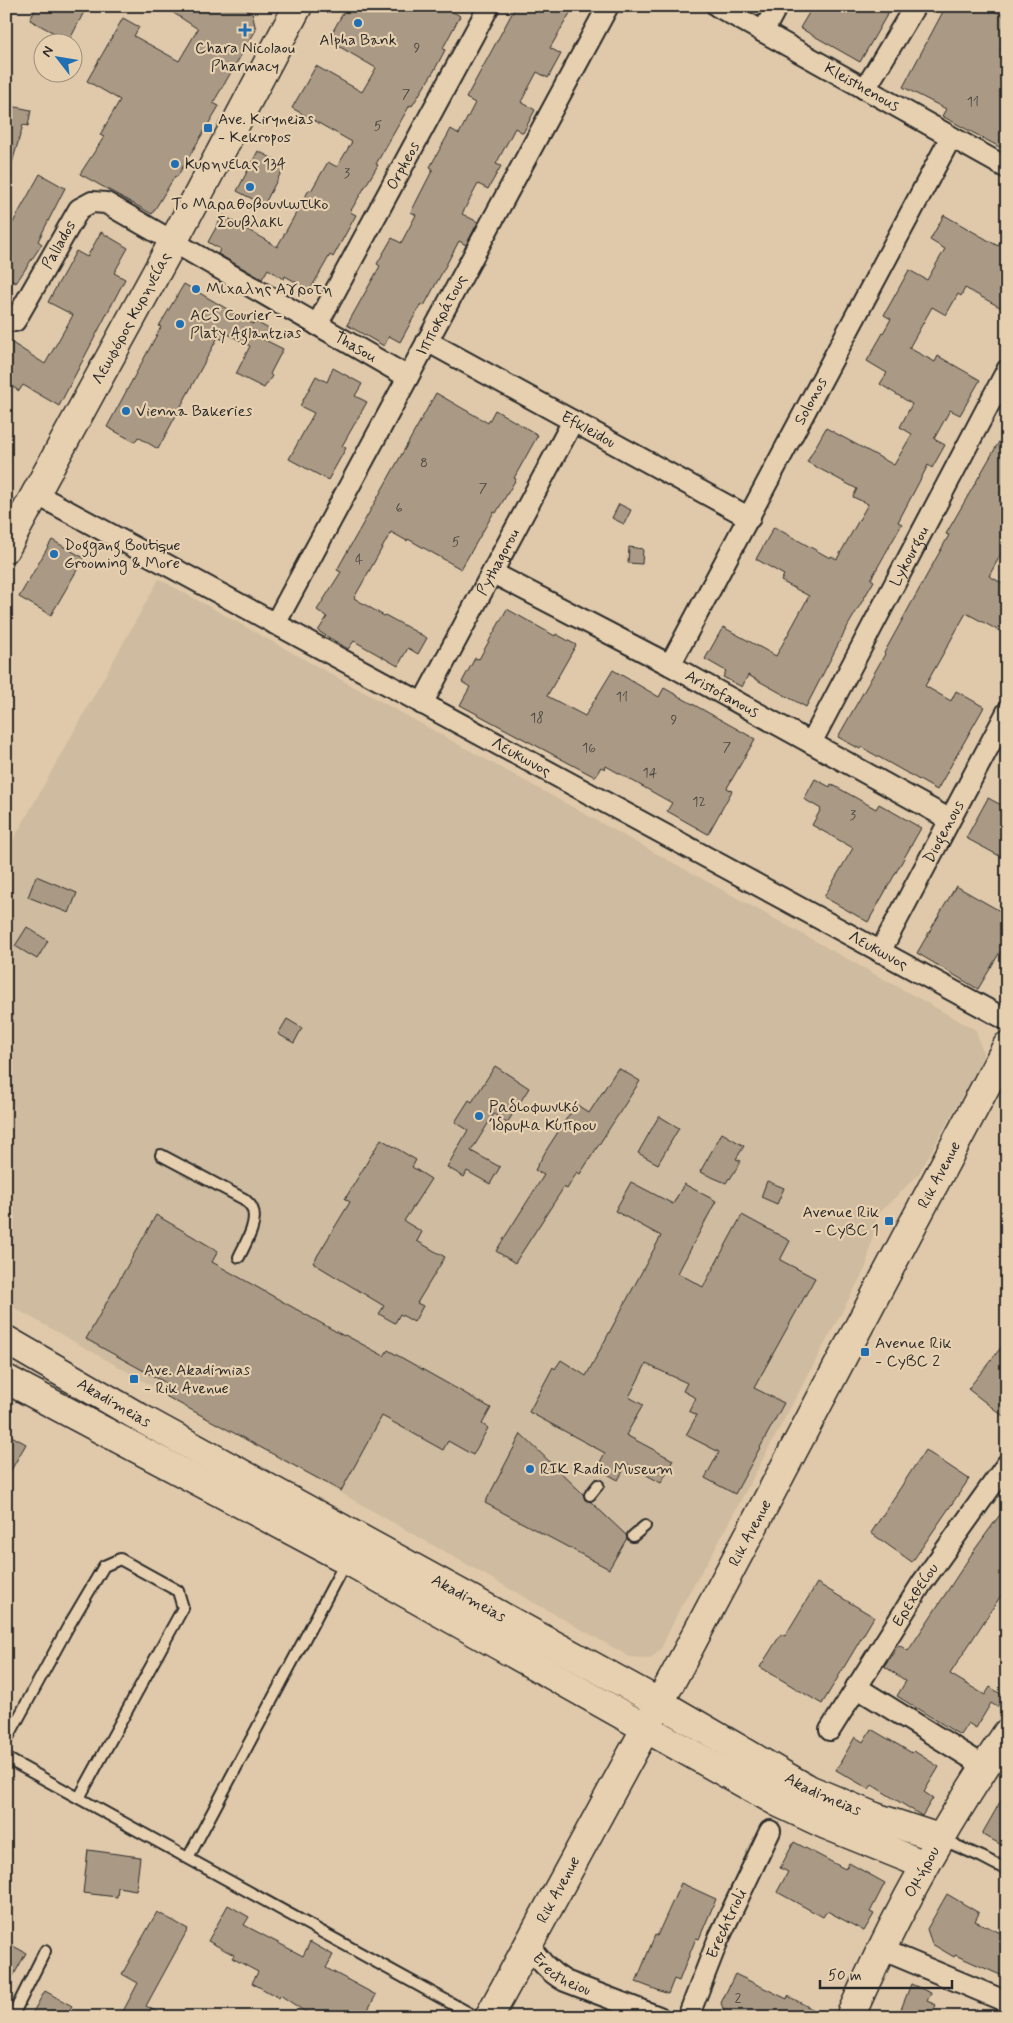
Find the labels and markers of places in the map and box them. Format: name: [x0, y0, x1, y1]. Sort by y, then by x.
marker: Alpha Bank: [352, 17, 364, 29]
marker: Chara Nicolaou Pharmacy: [239, 24, 251, 36]
place label: Alpha Bank: [319, 30, 397, 51]
place label: Chara Nicolaou Pharmacy: [195, 38, 295, 77]
place label: Ave. Kiryneias - Kekropos: [218, 109, 314, 148]
marker: Ave. Kiryneias - Kekropos: [202, 122, 214, 134]
place label: Κυρηνειας 134: [185, 154, 286, 175]
marker: Κυρηνειας 134: [169, 158, 181, 170]
marker: Το Μαραθοβουνιωτικο Σουβλακι: [244, 181, 256, 193]
place label: Το Μαραθοβουνιωτικο Σουβλακι: [171, 194, 329, 233]
place label: Μιχαλης Αγροτη: [206, 279, 332, 300]
marker: Μιχαλης Αγροτη: [190, 283, 202, 295]
place label: ACS Courier - Platy Aglantzias: [190, 305, 301, 345]
marker: ACS Courier - Platy Aglantzias: [174, 318, 186, 330]
place label: Vienna Bakeries: [136, 401, 252, 422]
marker: Vienna Bakeries: [120, 405, 132, 417]
place label: Doggang Boutique Grooming & More: [64, 535, 180, 575]
marker: Doggang Boutique Grooming & More: [48, 548, 60, 560]
place label: Ραδιοφωνικό Ίδρυμα Κύπρου: [489, 1097, 596, 1136]
marker: Ραδιοφωνικό Ίδρυμα Κύπρου: [473, 1110, 485, 1122]
place label: Avenue Rik - CyBC 1: [802, 1202, 879, 1241]
marker: Avenue Rik - CyBC 1: [883, 1215, 895, 1227]
place label: Avenue Rik - CyBC 2: [875, 1333, 952, 1372]
marker: Avenue Rik - CyBC 2: [859, 1346, 871, 1358]
place label: Ave. Akadimias - Rik Avenue: [144, 1360, 250, 1399]
marker: Ave. Akadimias - Rik Avenue: [128, 1373, 140, 1385]
place label: RIK Radio Museum: [540, 1459, 673, 1480]
marker: RIK Radio Museum: [524, 1463, 536, 1475]

